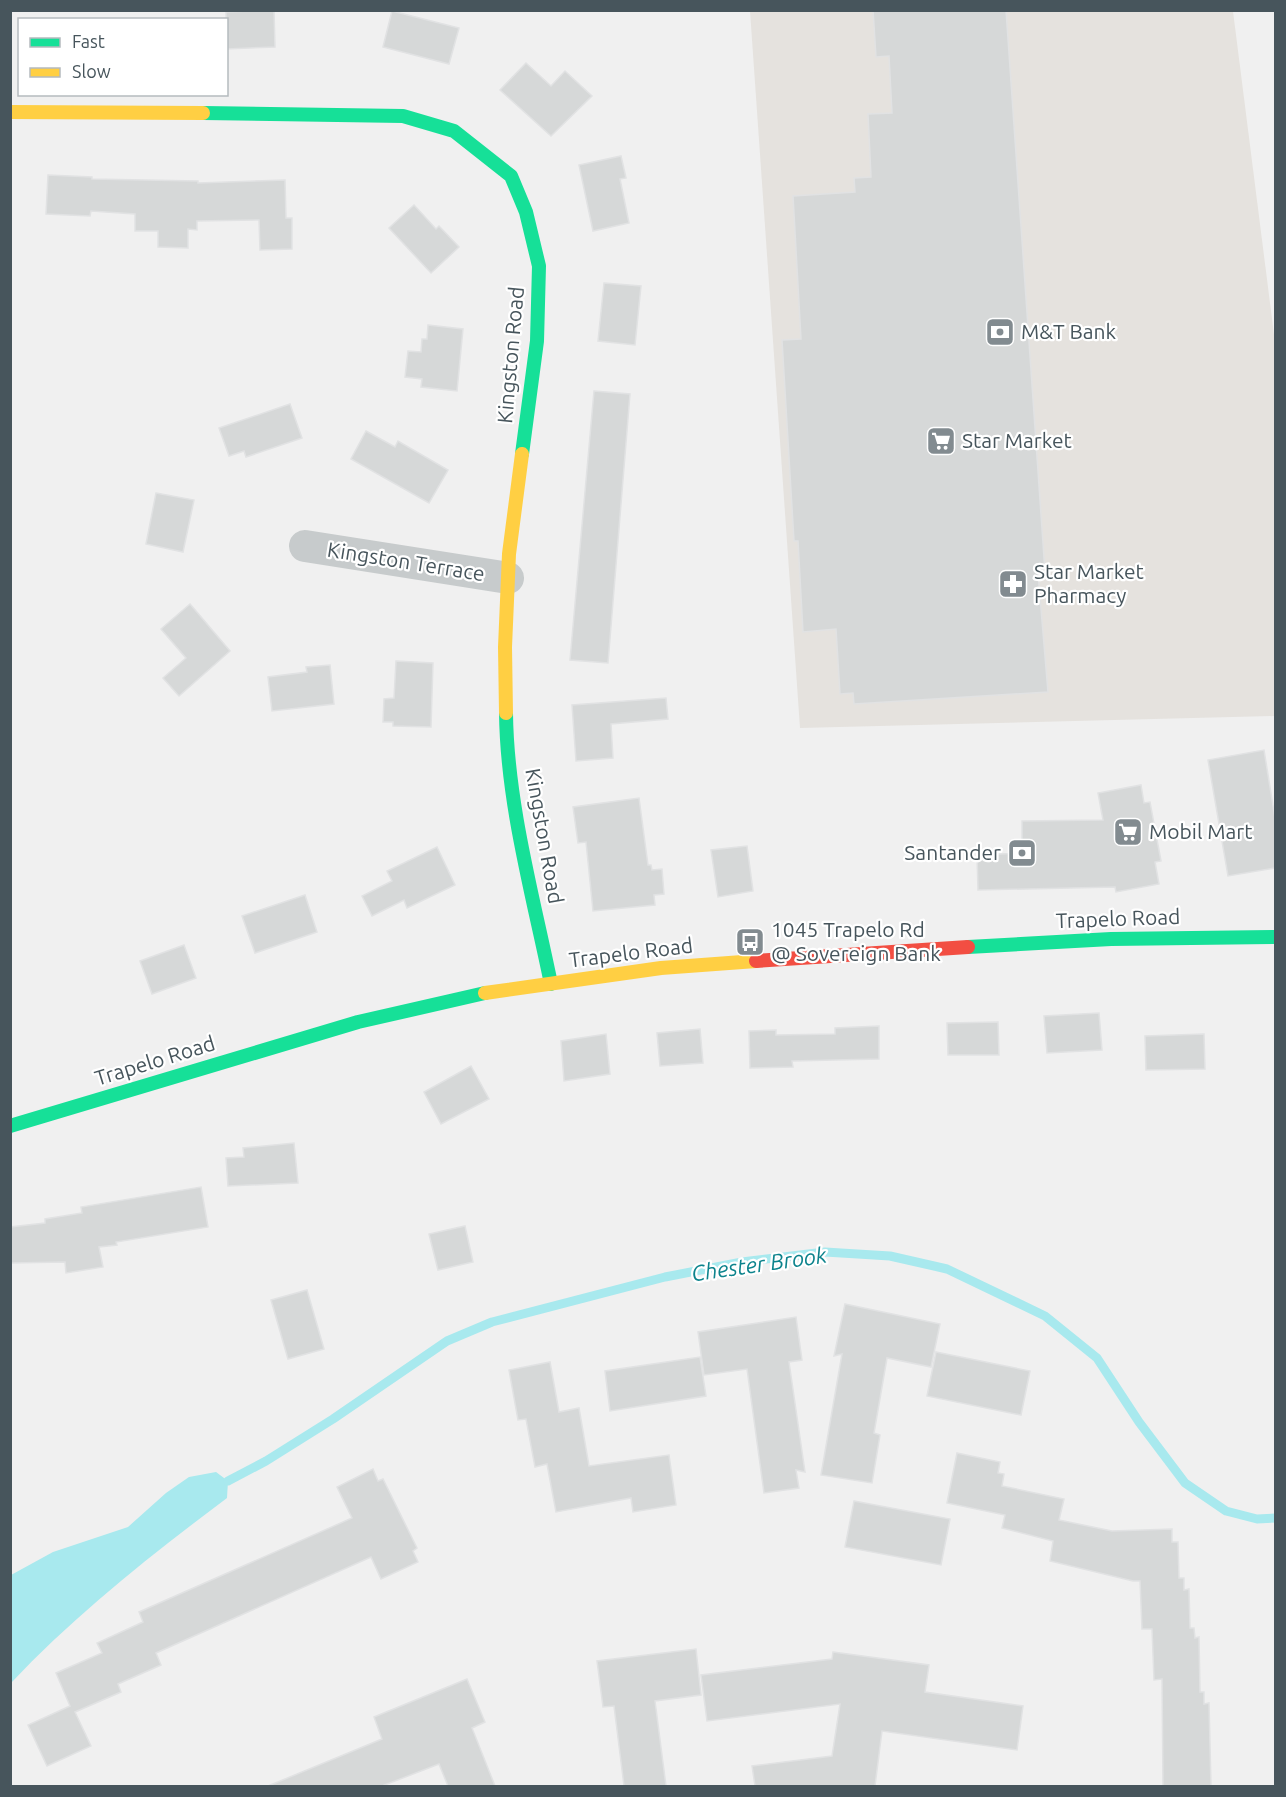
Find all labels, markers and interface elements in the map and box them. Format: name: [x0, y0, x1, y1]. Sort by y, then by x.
legend: [18, 18, 228, 96]
text: Fast: [72, 31, 105, 51]
text: Slow: [72, 61, 111, 81]
street label: Kingston Road: [492, 286, 528, 424]
bank icon: M&T Bank: [984, 316, 1016, 348]
place label: M&T Bank: [1021, 319, 1117, 343]
supermarket icon: Star Market: [925, 425, 957, 457]
place label: Star Market: [962, 428, 1072, 452]
street label: Kingston Terrace: [326, 537, 487, 585]
place label: Star Market Pharmacy: [1034, 559, 1144, 607]
pharmacy icon: Star Market Pharmacy: [997, 568, 1029, 600]
street label: Kingston Road: [521, 766, 569, 905]
supermarket icon: Mobil Mart: [1112, 816, 1144, 848]
place label: Mobil Mart: [1149, 819, 1253, 843]
bank icon: Santander: [1006, 837, 1038, 869]
place label: Santander: [904, 840, 1001, 864]
street label: Trapelo Road: [1055, 904, 1181, 932]
place label: 1045 Trapelo Rd @ Sovereign Bank: [771, 917, 941, 965]
bus stop icon: 1045 Trapelo Rd @ Sovereign Bank: [734, 926, 766, 958]
street label: Trapelo Road: [568, 933, 694, 972]
street label: Trapelo Road: [92, 1030, 218, 1090]
water label: Chester Brook: [690, 1242, 829, 1285]

